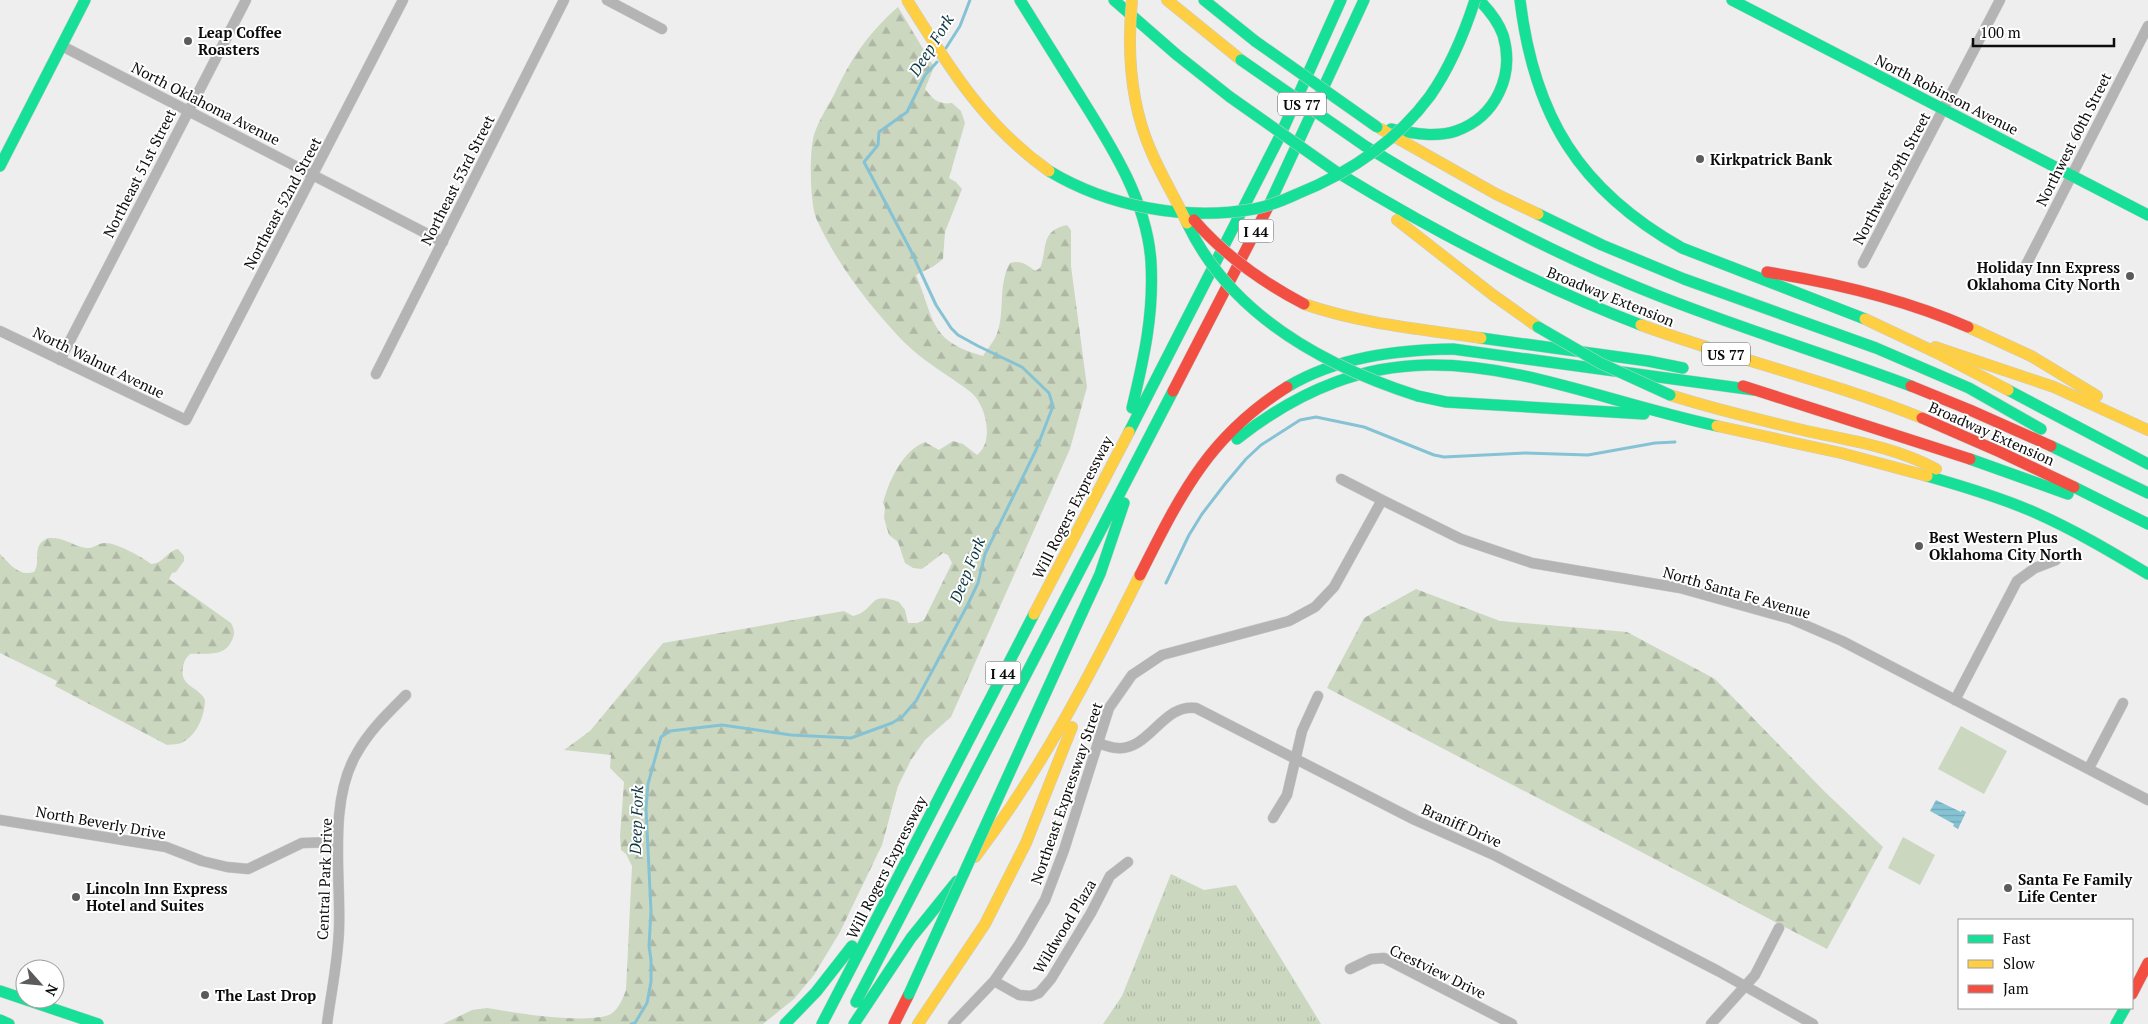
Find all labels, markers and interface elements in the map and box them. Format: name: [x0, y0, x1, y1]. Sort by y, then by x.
water label: Deep Fork: [903, 10, 959, 81]
scale bar: [1973, 15, 2114, 47]
place label: Leap Coffee Roasters: [198, 22, 282, 59]
text: 100 m: [1980, 22, 2021, 42]
marker: Leap Coffee Roasters: [182, 35, 194, 47]
street label: North Robinson Avenue: [1872, 49, 2022, 139]
street label: North Oklahoma Avenue: [128, 57, 284, 149]
street label: Northwest 60th Street: [2031, 68, 2116, 209]
road number: US 77: [1278, 92, 1326, 116]
street label: Northeast 51st Street: [98, 105, 180, 241]
street label: Northwest 59th Street: [1848, 108, 1935, 248]
street label: Northeast 53rd Street: [415, 111, 499, 249]
street label: Northeast 52nd Street: [239, 133, 326, 273]
place label: Kirkpatrick Bank: [1710, 149, 1833, 169]
marker: Kirkpatrick Bank: [1694, 153, 1706, 165]
road number: I 44: [1238, 220, 1274, 242]
place label: Holiday Inn Express Oklahoma City North: [1967, 257, 2120, 294]
street label: Broadway Extension: [1544, 261, 1678, 331]
marker: Holiday Inn Express Oklahoma City North: [2124, 270, 2136, 282]
street label: North Walnut Avenue: [30, 322, 168, 402]
road number: US 77: [1702, 342, 1750, 366]
street label: Broadway Extension: [1926, 396, 2058, 470]
street label: Will Rogers Expressway: [1027, 432, 1117, 582]
place label: Best Western Plus Oklahoma City North: [1929, 527, 2083, 564]
water label: Deep Fork: [944, 534, 990, 607]
marker: Best Western Plus Oklahoma City North: [1913, 540, 1925, 552]
street label: North Santa Fe Avenue: [1661, 561, 1813, 623]
road number: I 44: [986, 661, 1020, 684]
street label: Northeast Expressway Street: [1025, 699, 1107, 887]
water label: Deep Fork: [624, 785, 648, 856]
street label: Will Rogers Expressway: [841, 792, 931, 942]
street label: Braniff Drive: [1419, 798, 1505, 852]
street label: North Beverly Drive: [34, 801, 168, 843]
street label: Central Park Drive: [312, 818, 336, 940]
place label: Santa Fe Family Life Center: [2018, 869, 2133, 906]
street label: Wildwood Plaza: [1028, 875, 1100, 977]
place label: Lincoln Inn Express Hotel and Suites: [86, 878, 228, 915]
marker: Santa Fe Family Life Center: [2002, 882, 2014, 894]
marker: Lincoln Inn Express Hotel and Suites: [70, 891, 82, 903]
legend: [1958, 919, 2133, 1009]
text: Fast: [2003, 928, 2031, 948]
street label: Crestview Drive: [1386, 939, 1490, 1003]
text: Slow: [2003, 953, 2036, 973]
north arrow: [15, 959, 65, 1009]
text: Jam: [2003, 978, 2029, 998]
text: N: [41, 981, 63, 1000]
place label: The Last Drop: [215, 985, 316, 1005]
marker: The Last Drop: [199, 989, 211, 1001]

